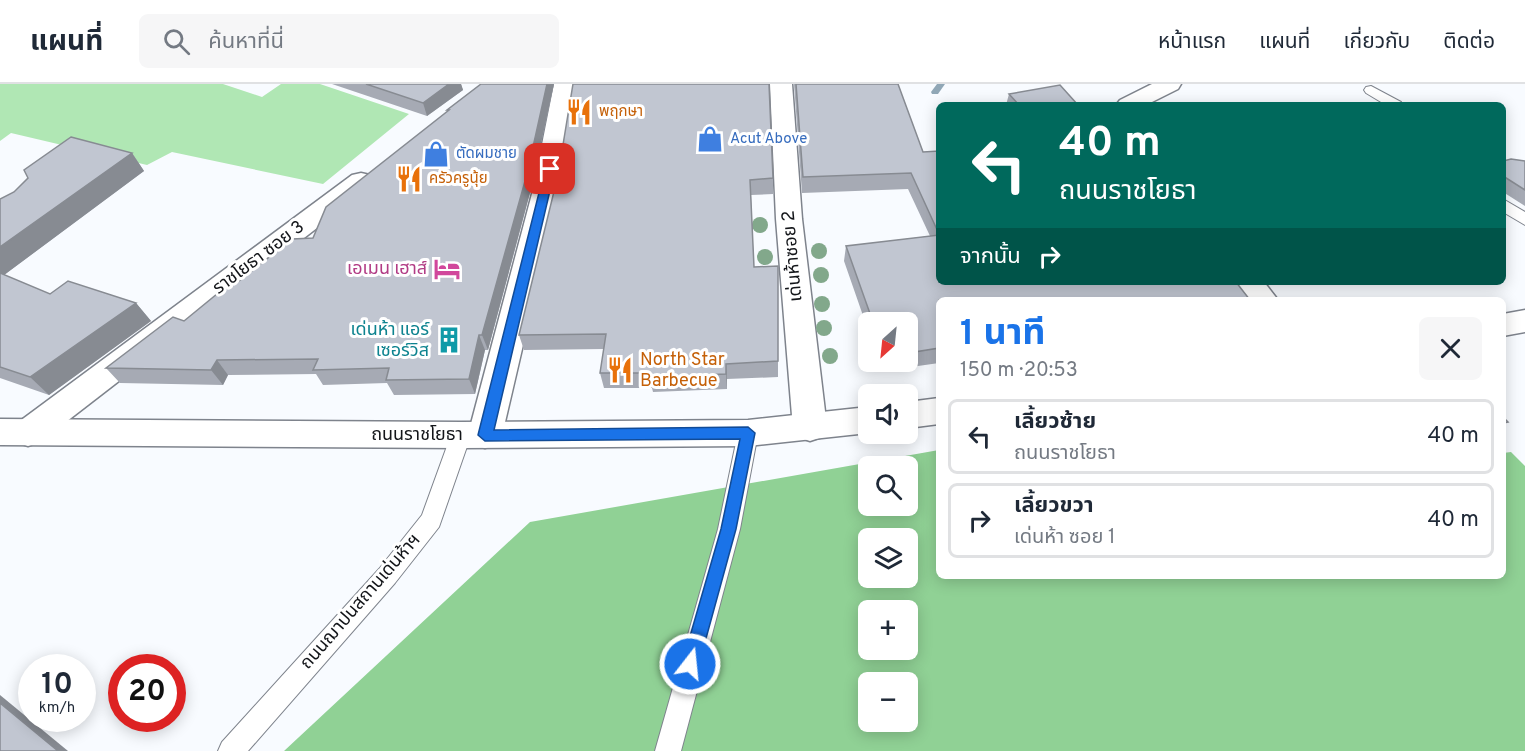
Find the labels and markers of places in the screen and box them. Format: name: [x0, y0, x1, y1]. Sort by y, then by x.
restaurant icon: พฤกษา: [564, 97, 594, 127]
place label: พฤกษา: [599, 103, 643, 122]
shop icon: Acut Above: [695, 124, 725, 154]
place label: Acut Above: [730, 130, 807, 149]
shop icon: ตัดผมชาย: [421, 139, 451, 169]
pin: [524, 143, 575, 194]
place label: ตัดผมชาย: [456, 145, 517, 164]
restaurant icon: ครัวครูนุ้ย: [394, 164, 424, 194]
place label: ครัวครูนุ้ย: [429, 170, 488, 189]
hotel icon: เอเมน เฮาส์: [432, 254, 462, 284]
place label: เอเมน เฮาส์: [347, 258, 427, 281]
place label: เด่นห้า แอร์ เซอร์วิส: [350, 319, 430, 363]
building icon: เด่นห้า แอร์ เซอร์วิส: [434, 325, 464, 355]
place label: North Star Barbecue: [640, 349, 725, 393]
restaurant icon: North Star Barbecue: [605, 355, 635, 385]

